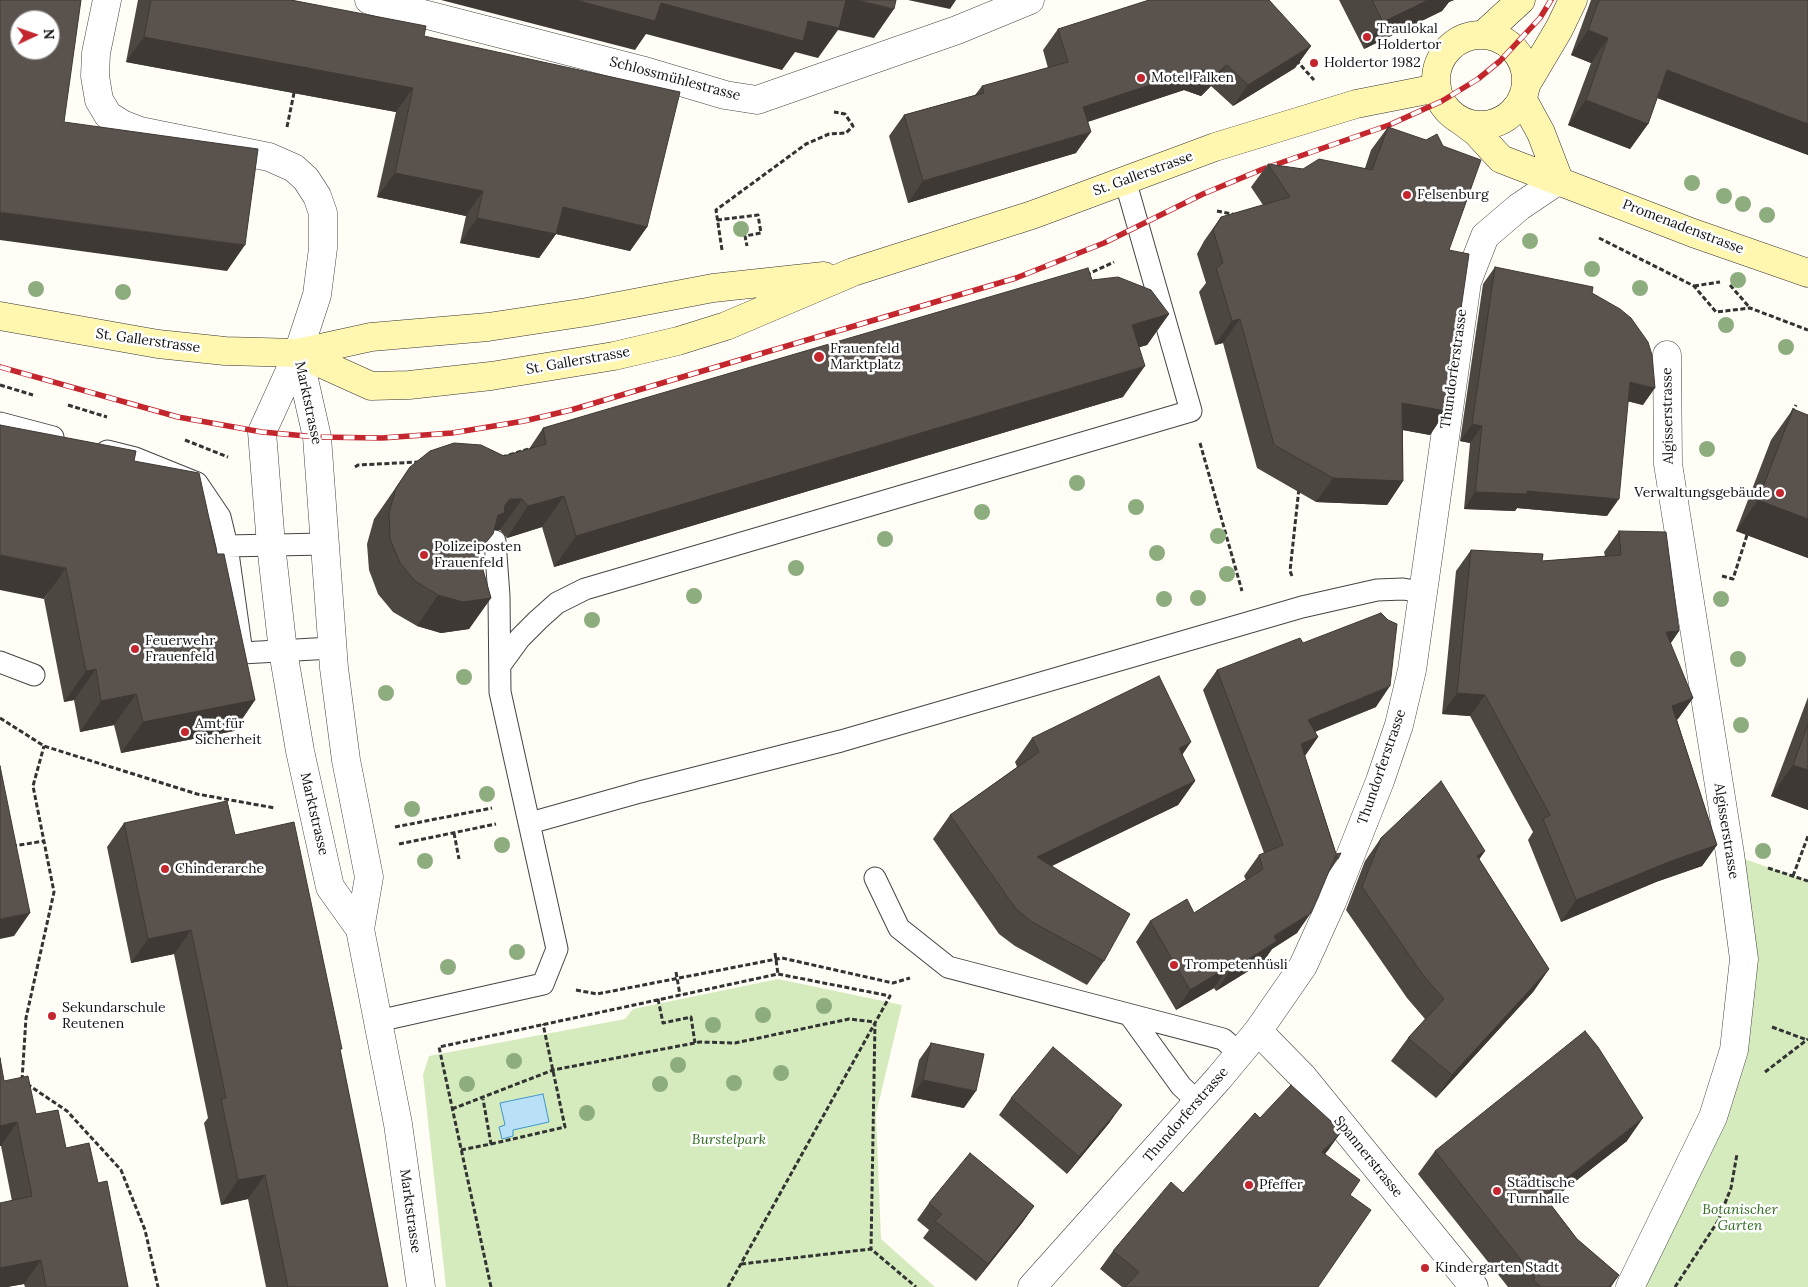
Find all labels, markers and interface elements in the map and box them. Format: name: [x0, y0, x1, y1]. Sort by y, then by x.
north arrow: [10, 10, 60, 60]
place label: Traulokal Holdertor: [1377, 21, 1441, 54]
text: N: [40, 28, 58, 40]
marker: Traulokal Holdertor: [1361, 31, 1373, 43]
street label: Schlossmühlestrasse: [608, 53, 742, 105]
place label: Holdertor 1982: [1324, 55, 1421, 71]
marker: Holdertor 1982: [1308, 57, 1320, 69]
place label: Motel Falken: [1151, 70, 1234, 86]
marker: Motel Falken: [1135, 72, 1147, 84]
street label: St. Gallerstrasse: [1091, 148, 1195, 200]
place label: Felsenburg: [1417, 187, 1489, 203]
marker: Felsenburg: [1401, 189, 1413, 201]
street label: Promenadenstrasse: [1620, 196, 1746, 258]
street label: Thundorferstrasse: [1437, 308, 1471, 430]
street label: St. Gallerstrasse: [95, 325, 201, 357]
place label: Frauenfeld Marktplatz: [830, 341, 901, 374]
street label: St. Gallerstrasse: [525, 344, 631, 378]
marker: Frauenfeld Marktplatz: [812, 350, 826, 364]
street label: Marktstrasse: [291, 360, 325, 446]
street label: Algisserstrasse: [1659, 367, 1677, 465]
place label: Verwaltungsgebäude: [1634, 485, 1770, 501]
marker: Verwaltungsgebäude: [1774, 487, 1786, 499]
place label: Polizeiposten Frauenfeld: [434, 539, 521, 572]
marker: Polizeiposten Frauenfeld: [418, 549, 430, 561]
place label: Feuerwehr Frauenfeld: [145, 633, 215, 666]
marker: Feuerwehr Frauenfeld: [129, 643, 141, 655]
street label: Thundorferstrasse: [1354, 707, 1410, 827]
place label: Amt für Sicherheit: [195, 716, 262, 749]
marker: Amt für Sicherheit: [179, 726, 191, 738]
street label: Marktstrasse: [296, 771, 332, 857]
street label: Algisserstrasse: [1710, 782, 1742, 880]
place label: Chinderarche: [175, 861, 264, 877]
marker: Chinderarche: [159, 863, 171, 875]
place label: Trompetenhüsli: [1184, 957, 1288, 973]
marker: Trompetenhüsli: [1168, 959, 1180, 971]
place label: Sekundarschule Reutenen: [62, 1000, 166, 1032]
marker: Sekundarschule Reutenen: [46, 1010, 58, 1022]
street label: Thundorferstrasse: [1140, 1064, 1232, 1166]
street label: Spannerstrasse: [1330, 1113, 1406, 1201]
park label: Burstelpark: [692, 1132, 766, 1148]
street label: Marktstrasse: [396, 1168, 424, 1254]
place label: Städtische Turnhalle: [1507, 1175, 1575, 1208]
place label: Pfeffer: [1259, 1177, 1303, 1193]
marker: Pfeffer: [1243, 1179, 1255, 1191]
marker: Städtische Turnhalle: [1491, 1185, 1503, 1197]
park label: Botanischer Garten: [1702, 1202, 1778, 1234]
place label: Kindergarten Stadt: [1435, 1260, 1560, 1276]
marker: Kindergarten Stadt: [1419, 1262, 1431, 1274]

